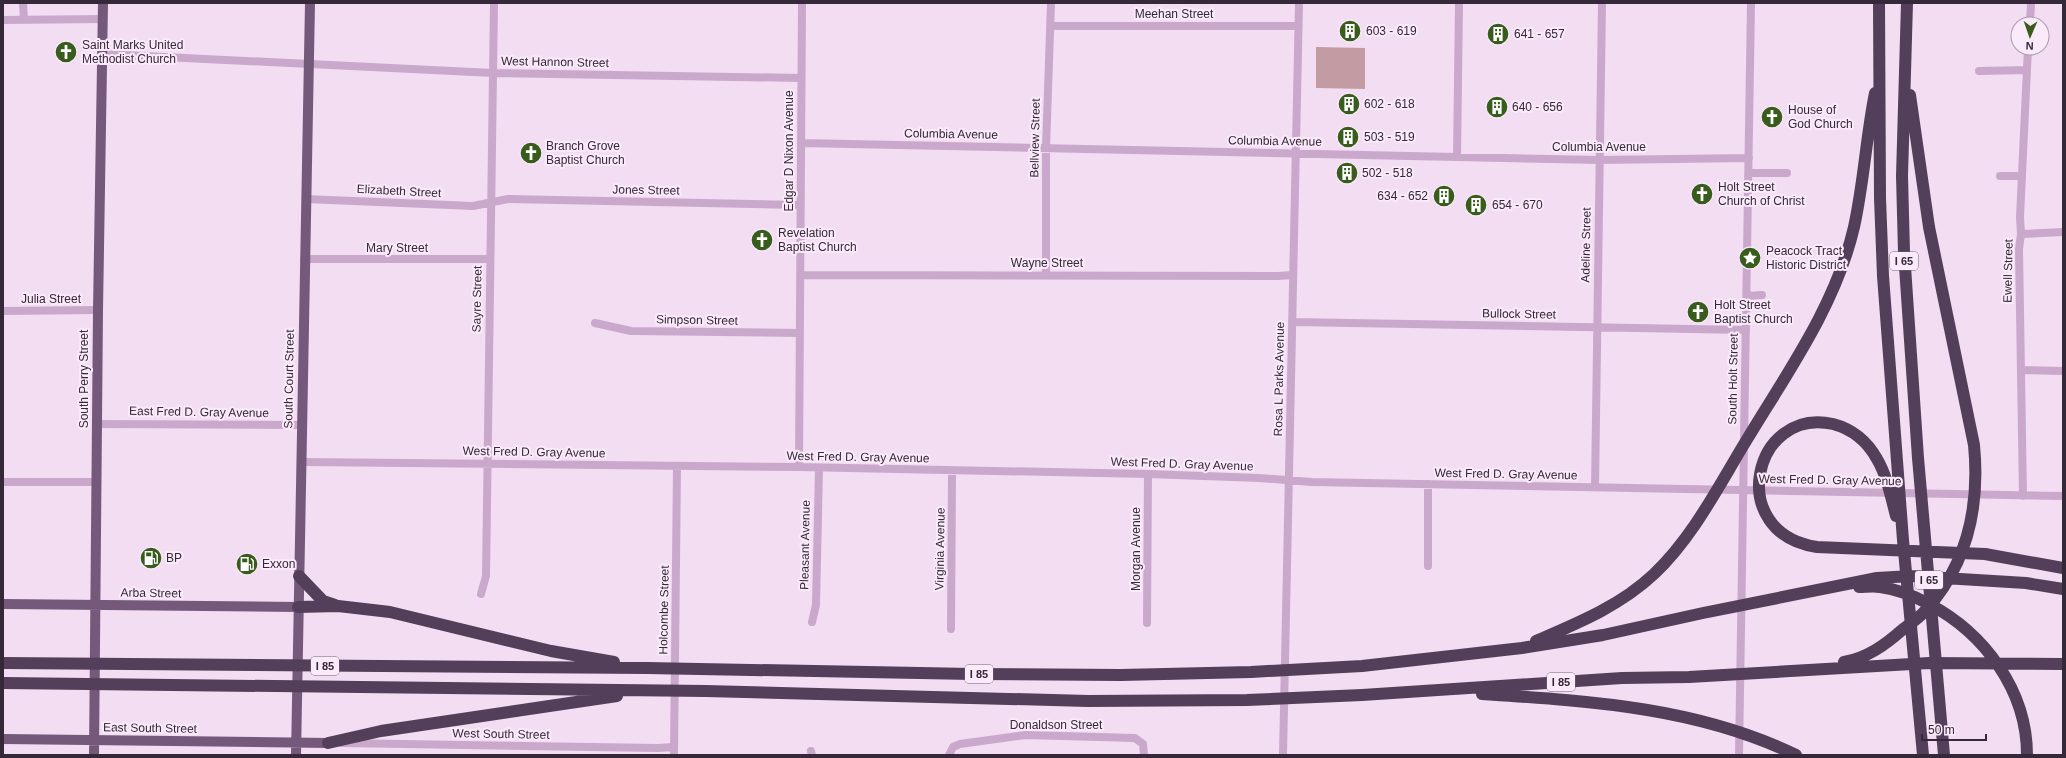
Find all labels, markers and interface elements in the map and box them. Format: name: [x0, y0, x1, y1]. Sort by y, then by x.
street label: Meehan Street: [1135, 7, 1214, 21]
north arrow: [2010, 16, 2050, 56]
building icon: 603 - 619: [1337, 18, 1363, 44]
building icon: 641 - 657: [1485, 21, 1511, 47]
place label: 603 - 619: [1366, 24, 1417, 38]
place label: 641 - 657: [1514, 27, 1565, 41]
place label: Saint Marks United Methodist Church: [82, 38, 183, 66]
church icon: Saint Marks United Methodist Church: [53, 39, 79, 65]
text: N: [2025, 40, 2034, 52]
street label: West Hannon Street: [501, 54, 610, 70]
street label: Edgar D Nixon Avenue: [782, 90, 796, 212]
building icon: 602 - 618: [1336, 91, 1362, 117]
building icon: 640 - 656: [1484, 94, 1510, 120]
place label: 602 - 618: [1364, 97, 1415, 111]
street label: Bellview Street: [1027, 98, 1043, 178]
place label: 640 - 656: [1512, 100, 1563, 114]
place label: House of God Church: [1788, 103, 1853, 131]
church icon: House of God Church: [1759, 104, 1785, 130]
building icon: 503 - 519: [1335, 124, 1361, 150]
street label: Columbia Avenue: [904, 126, 998, 142]
place label: 503 - 519: [1364, 130, 1415, 144]
street label: Columbia Avenue: [1228, 133, 1322, 149]
place label: Branch Grove Baptist Church: [546, 139, 625, 167]
church icon: Branch Grove Baptist Church: [518, 140, 544, 166]
street label: Columbia Avenue: [1552, 140, 1646, 154]
building icon: 502 - 518: [1334, 160, 1360, 186]
place label: 502 - 518: [1362, 166, 1413, 180]
place label: Holt Street Church of Christ: [1718, 180, 1805, 208]
church icon: Holt Street Church of Christ: [1689, 181, 1715, 207]
street label: Elizabeth Street: [356, 182, 442, 200]
street label: Jones Street: [612, 182, 680, 198]
building icon: 634 - 652: [1431, 183, 1457, 209]
place label: 634 - 652: [1377, 189, 1428, 203]
building icon: 654 - 670: [1463, 192, 1489, 218]
place label: 654 - 670: [1492, 198, 1543, 212]
street label: Adeline Street: [1578, 207, 1594, 283]
place label: Revelation Baptist Church: [778, 226, 857, 254]
church icon: Revelation Baptist Church: [749, 227, 775, 253]
street label: Ewell Street: [2000, 238, 2016, 303]
street label: Mary Street: [366, 241, 429, 255]
place label: Peacock Tract Historic District: [1766, 244, 1847, 272]
place icon: Peacock Tract Historic District: [1737, 245, 1763, 271]
road number: I 65: [1890, 252, 1918, 270]
street label: Wayne Street: [1011, 256, 1084, 270]
street label: Sayre Street: [469, 265, 485, 332]
street label: Julia Street: [21, 292, 82, 306]
place label: Holt Street Baptist Church: [1714, 298, 1793, 326]
church icon: Holt Street Baptist Church: [1685, 299, 1711, 325]
street label: Bullock Street: [1482, 306, 1557, 322]
street label: Simpson Street: [656, 312, 739, 328]
street label: Rosa L Parks Avenue: [1271, 321, 1287, 436]
street label: South Perry Street: [77, 329, 91, 428]
street label: South Court Street: [281, 329, 297, 429]
street label: South Holt Street: [1725, 333, 1741, 425]
street label: East Fred D. Gray Avenue: [129, 404, 269, 420]
street label: West Fred D. Gray Avenue: [462, 444, 606, 460]
street label: West Fred D. Gray Avenue: [786, 449, 930, 465]
street label: West Fred D. Gray Avenue: [1110, 455, 1254, 474]
street label: West Fred D. Gray Avenue: [1434, 466, 1578, 482]
street label: West Fred D. Gray Avenue: [1758, 472, 1902, 488]
street label: Pleasant Avenue: [797, 500, 813, 590]
street label: Virginia Avenue: [932, 507, 948, 591]
street label: Morgan Avenue: [1129, 507, 1143, 591]
fuel station icon: BP: [138, 545, 164, 571]
place label: BP: [166, 551, 182, 565]
fuel station icon: Exxon: [234, 551, 260, 577]
place label: Exxon: [262, 557, 295, 571]
street label: Holcombe Street: [656, 565, 672, 655]
road number: I 65: [1915, 571, 1943, 589]
street label: Arba Street: [121, 585, 182, 601]
road number: I 85: [311, 657, 339, 675]
road number: I 85: [965, 665, 993, 683]
road number: I 85: [1547, 673, 1575, 691]
scale bar: [1922, 716, 1986, 742]
street label: Donaldson Street: [1010, 718, 1103, 732]
street label: East South Street: [103, 720, 198, 736]
text: 50 m: [1928, 723, 1955, 737]
street label: West South Street: [452, 726, 550, 742]

